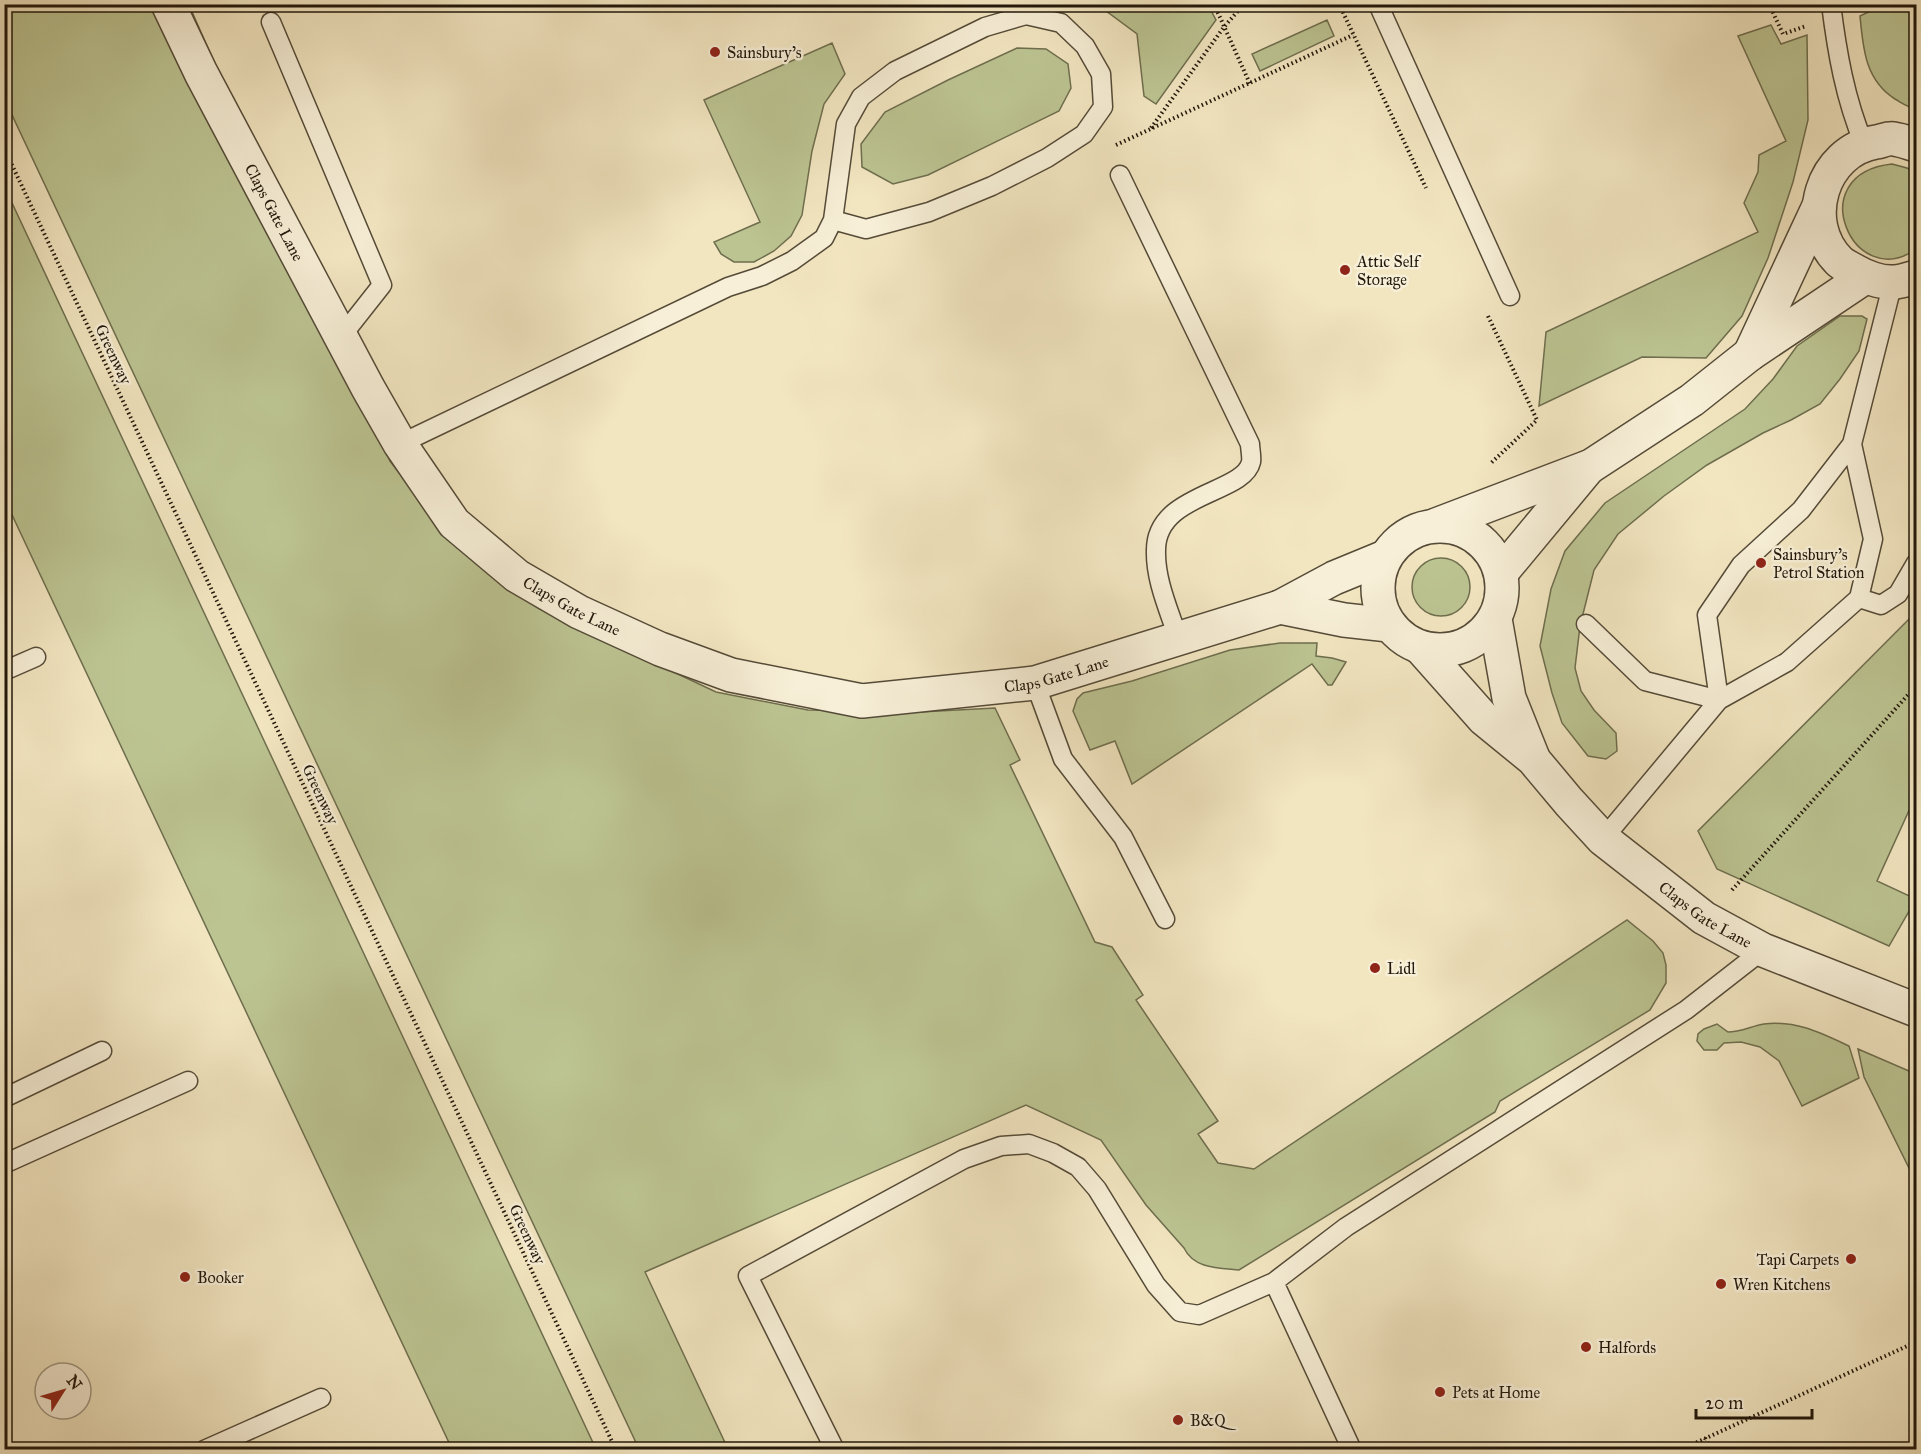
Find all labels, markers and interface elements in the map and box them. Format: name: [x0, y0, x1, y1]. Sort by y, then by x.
place label: Sainsbury's: [727, 43, 802, 62]
marker: Sainsbury's: [708, 45, 722, 59]
street label: Claps Gate Lane: [241, 160, 308, 265]
place label: Attic Self Storage: [1356, 252, 1422, 290]
marker: Attic Self Storage: [1338, 263, 1352, 277]
street label: Greenway: [91, 321, 136, 388]
place label: Sainsbury's Petrol Station: [1773, 545, 1865, 582]
marker: Sainsbury's Petrol Station: [1754, 556, 1768, 570]
street label: Claps Gate Lane: [520, 573, 624, 640]
street label: Claps Gate Lane: [1003, 652, 1111, 696]
street label: Greenway: [298, 761, 343, 828]
street label: Claps Gate Lane: [1655, 877, 1755, 952]
place label: Lidl: [1387, 959, 1416, 978]
marker: Lidl: [1368, 961, 1382, 975]
street label: Greenway: [505, 1201, 550, 1268]
place label: Tapi Carpets: [1757, 1250, 1839, 1269]
marker: Tapi Carpets: [1844, 1252, 1858, 1266]
place label: Booker: [197, 1268, 244, 1287]
marker: Booker: [178, 1270, 192, 1284]
place label: Wren Kitchens: [1733, 1275, 1830, 1294]
marker: Wren Kitchens: [1714, 1277, 1728, 1291]
place label: Halfords: [1598, 1338, 1656, 1357]
marker: Halfords: [1579, 1340, 1593, 1354]
north arrow: [33, 1361, 93, 1421]
text: N: [63, 1371, 87, 1394]
scale bar: [1696, 1382, 1812, 1420]
place label: Pets at Home: [1452, 1383, 1540, 1402]
marker: Pets at Home: [1433, 1385, 1447, 1399]
text: 20 m: [1705, 1392, 1743, 1414]
place label: B&Q: [1190, 1411, 1237, 1430]
marker: B&Q: [1171, 1413, 1185, 1427]

